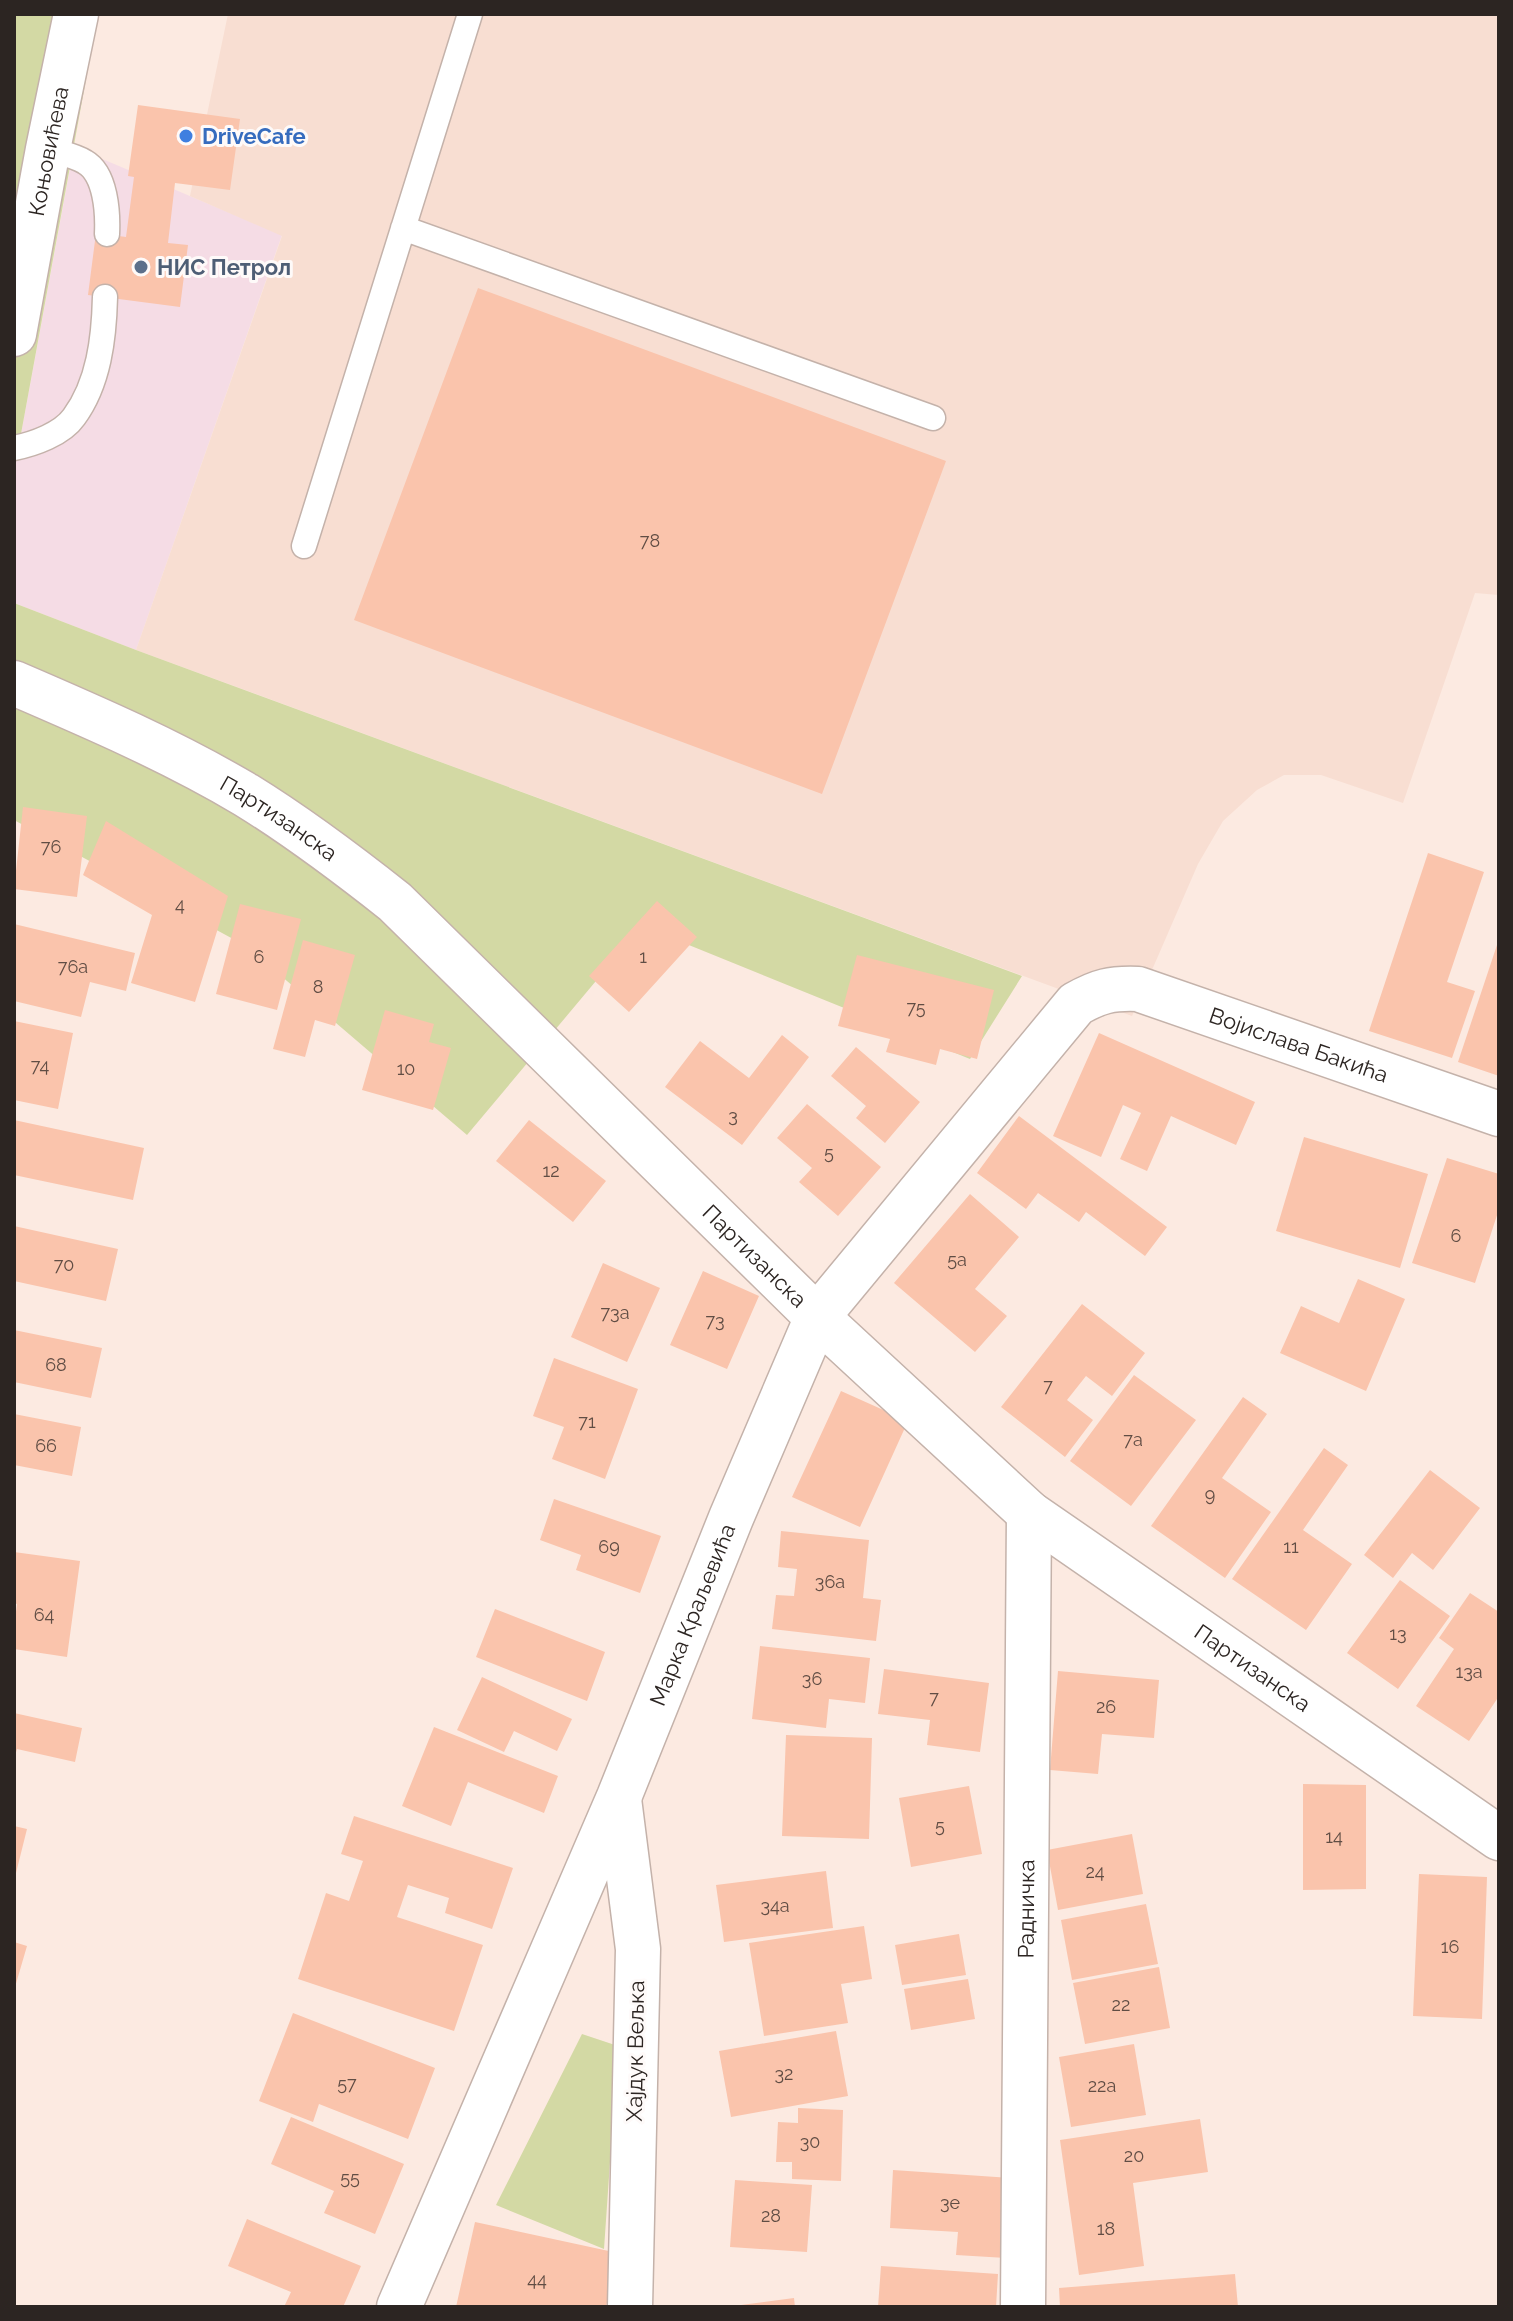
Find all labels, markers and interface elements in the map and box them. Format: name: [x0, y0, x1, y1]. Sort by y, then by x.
street label: Коњовићева: [23, 84, 74, 218]
place label: DriveCafe: [202, 123, 306, 149]
marker: DriveCafe: [177, 127, 195, 145]
place label: НИС Петрол: [157, 254, 291, 280]
marker: НИС Петрол: [132, 258, 150, 276]
house number: 78: [640, 530, 660, 551]
street label: Партизанска: [216, 770, 343, 866]
house number: 76: [41, 836, 61, 857]
house number: 4: [175, 894, 185, 915]
house number: 6: [254, 946, 265, 967]
house number: 1: [639, 946, 647, 967]
house number: 76a: [58, 956, 88, 977]
house number: 8: [313, 976, 323, 997]
house number: 75: [906, 997, 926, 1018]
street label: Војислава Бакића: [1206, 1002, 1392, 1088]
house number: 74: [31, 1055, 49, 1076]
house number: 10: [397, 1058, 415, 1079]
house number: 3: [728, 1105, 738, 1126]
house number: 5: [824, 1142, 834, 1163]
house number: 12: [542, 1160, 560, 1181]
street label: Партизанска: [697, 1199, 812, 1313]
house number: 6: [1451, 1225, 1462, 1246]
house number: 5a: [947, 1249, 967, 1270]
house number: 70: [54, 1254, 74, 1275]
house number: 73a: [600, 1302, 630, 1323]
house number: 73: [705, 1310, 725, 1331]
house number: 68: [45, 1354, 67, 1375]
house number: 7: [1043, 1375, 1053, 1396]
house number: 71: [578, 1411, 596, 1432]
house number: 7a: [1123, 1429, 1143, 1450]
house number: 66: [35, 1435, 57, 1456]
house number: 9: [1205, 1484, 1215, 1505]
street label: Марка Краљевића: [644, 1520, 740, 1709]
house number: 69: [598, 1536, 620, 1557]
house number: 11: [1283, 1536, 1299, 1557]
house number: 36a: [815, 1571, 845, 1592]
house number: 64: [34, 1604, 55, 1625]
street label: Партизанска: [1190, 1619, 1316, 1717]
house number: 13: [1389, 1623, 1407, 1644]
house number: 13a: [1455, 1661, 1483, 1682]
house number: 36: [802, 1668, 822, 1689]
house number: 7: [929, 1687, 939, 1708]
house number: 26: [1096, 1696, 1116, 1717]
house number: 5: [935, 1815, 945, 1836]
house number: 14: [1325, 1826, 1343, 1847]
street label: Радничка: [1013, 1859, 1039, 1959]
house number: 24: [1085, 1861, 1105, 1882]
house number: 34a: [760, 1895, 790, 1916]
house number: 16: [1441, 1936, 1459, 1957]
street label: Хајдук Вељка: [621, 1980, 649, 2122]
house number: 22: [1112, 1994, 1130, 2015]
house number: 32: [775, 2063, 794, 2084]
house number: 57: [337, 2073, 357, 2094]
house number: 22a: [1088, 2075, 1116, 2096]
house number: 30: [800, 2131, 820, 2152]
house number: 20: [1124, 2145, 1144, 2166]
house number: 55: [340, 2167, 360, 2188]
house number: 3e: [940, 2192, 961, 2213]
house number: 28: [761, 2205, 781, 2226]
house number: 18: [1097, 2218, 1115, 2239]
house number: 44: [527, 2269, 547, 2290]

